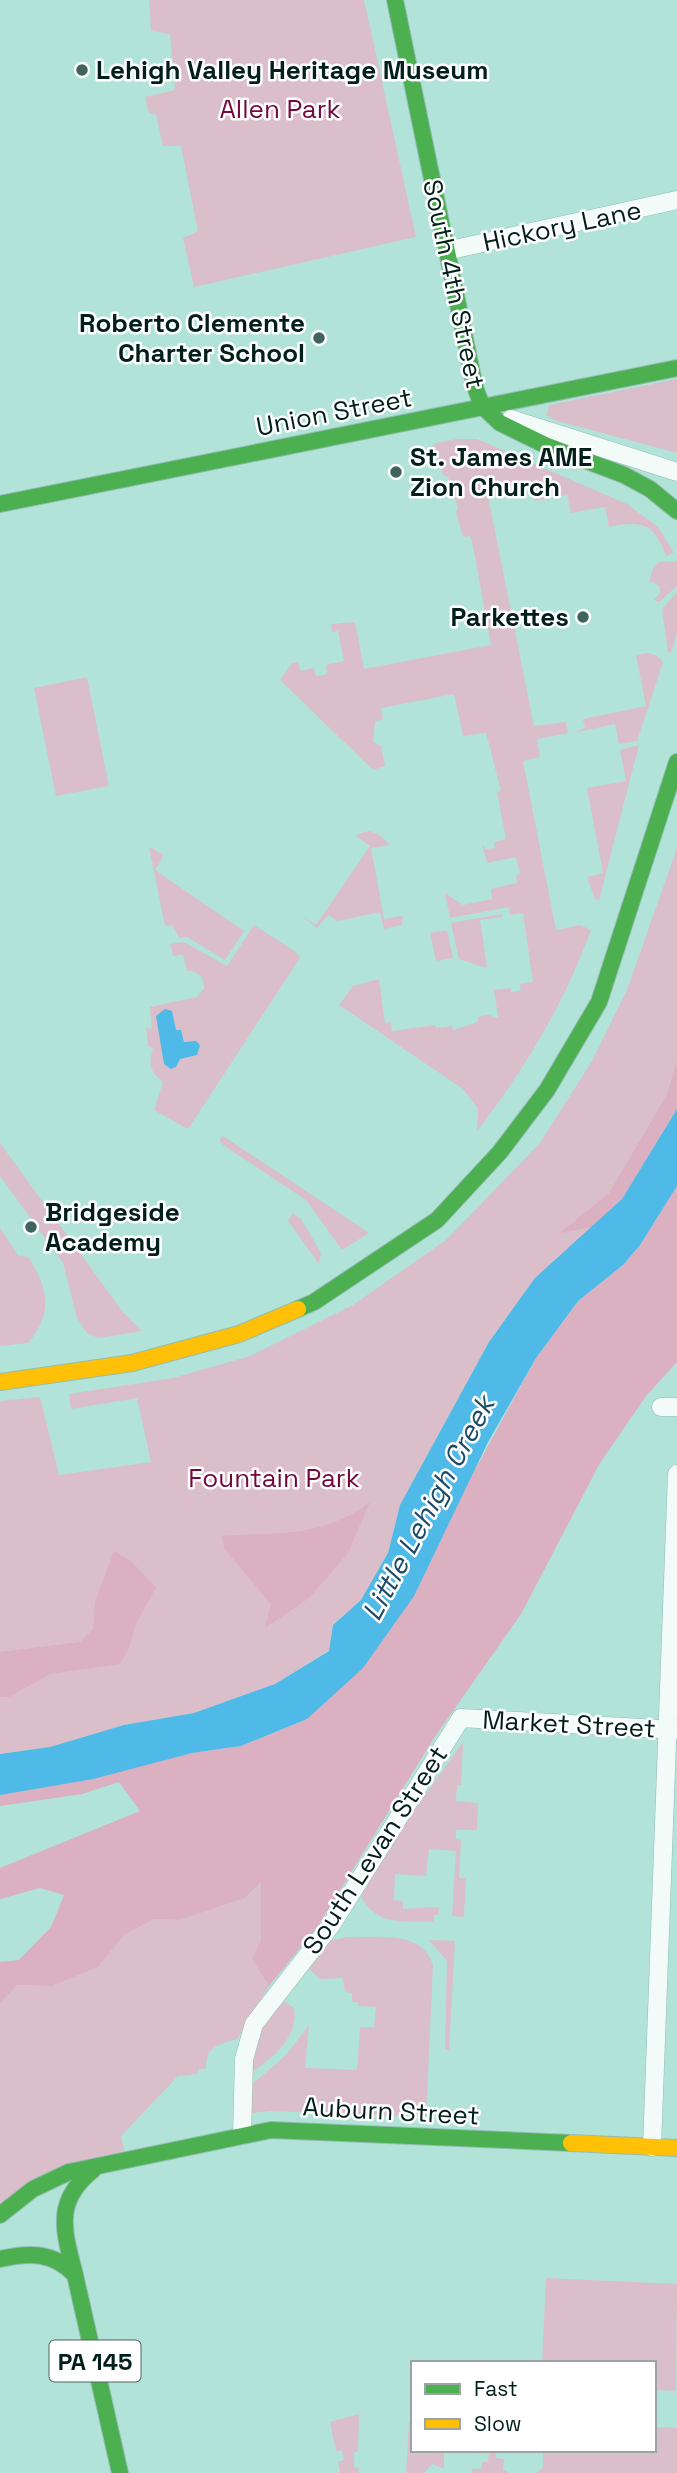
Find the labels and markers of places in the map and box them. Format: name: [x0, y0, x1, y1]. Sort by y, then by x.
place label: Lehigh Valley Heritage Museum: [96, 53, 489, 87]
marker: Lehigh Valley Heritage Museum: [74, 62, 90, 78]
place label: Roberto Clemente Charter School: [79, 306, 305, 370]
marker: Roberto Clemente Charter School: [311, 330, 327, 346]
place label: St. James AME Zion Church: [410, 440, 592, 504]
marker: St. James AME Zion Church: [388, 464, 404, 480]
place label: Parkettes: [450, 600, 569, 634]
marker: Parkettes: [575, 609, 591, 625]
place label: Bridgeside Academy: [45, 1195, 180, 1259]
marker: Bridgeside Academy: [23, 1219, 39, 1235]

